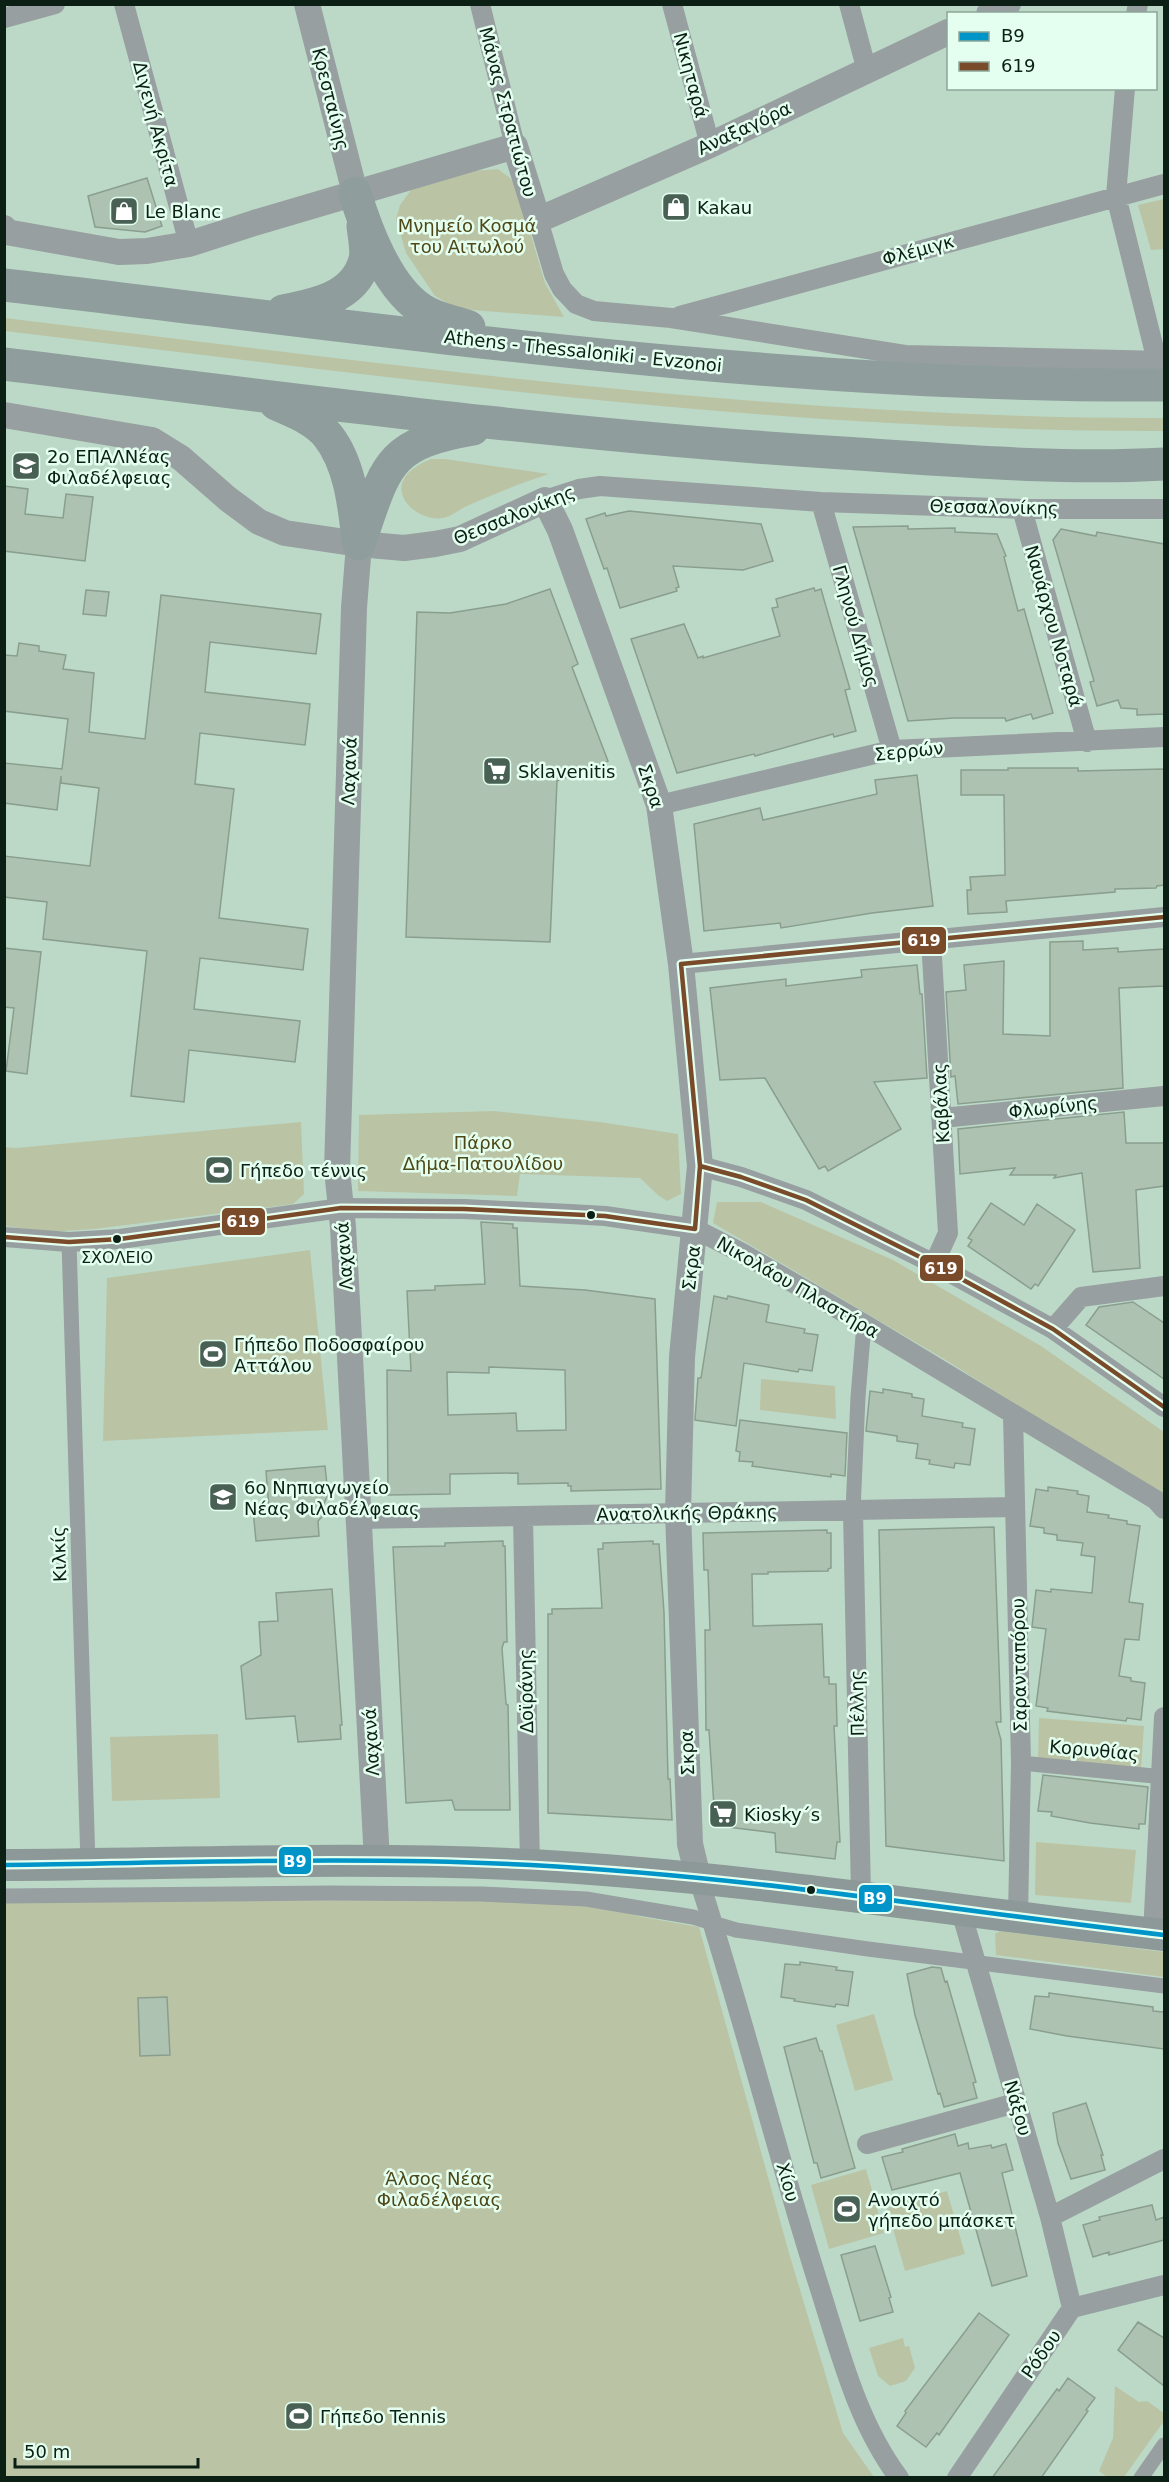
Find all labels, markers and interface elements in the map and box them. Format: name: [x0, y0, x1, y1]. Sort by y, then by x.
legend: [947, 12, 1157, 90]
street label: Μάνας Στρατιώτου: [475, 25, 541, 199]
text: Β9: [1001, 25, 1025, 46]
street label: Νικηταρά: [670, 30, 712, 120]
street label: Κρεσταίνης: [308, 45, 354, 153]
text: 619: [1001, 55, 1035, 76]
street label: Διγενή Ακρίτα: [129, 59, 183, 189]
street label: Αναξαγόρα: [694, 97, 794, 159]
shop icon: Kakau: [660, 191, 692, 223]
shop icon: Le Blanc: [108, 195, 140, 227]
place label: Kakau: [697, 197, 752, 218]
place label: Le Blanc: [145, 201, 221, 222]
park label: Μνημείο Κοσμά του Αιτωλού: [398, 215, 536, 257]
street label: Φλέμιγκ: [880, 230, 957, 270]
street label: Athens - Thessaloniki - Evzonoi: [443, 326, 723, 376]
place label: 2ο ΕΠΑΛΝέας Φιλαδέλφειας: [47, 446, 171, 488]
school or university icon: 2ο ΕΠΑΛΝέας Φιλαδέλφειας: [10, 450, 42, 482]
street label: Θεσσαλονίκης: [450, 481, 578, 549]
street label: Θεσσαλονίκης: [929, 495, 1059, 519]
street label: Ναυάρχου Νοταρά: [1021, 543, 1087, 709]
street label: Γληνού Δήμος: [829, 563, 883, 689]
street label: Λαχανά: [337, 736, 361, 806]
street label: Σερρών: [874, 737, 944, 765]
supermarket icon: Sklavenitis: [481, 755, 513, 787]
place label: Sklavenitis: [518, 761, 615, 782]
street label: Σκρα: [634, 761, 668, 811]
line badge: 619: [901, 926, 947, 955]
text: 619: [907, 931, 941, 950]
street label: Καβάλας: [928, 1062, 954, 1144]
street label: Φλωρίνης: [1007, 1092, 1099, 1122]
park label: Πάρκο Δήμα-Πατουλίδου: [403, 1132, 563, 1174]
sports icon: Γήπεδο τέννις: [203, 1154, 235, 1186]
place label: Γήπεδο τέννις: [240, 1160, 367, 1181]
line badge: 619: [221, 1207, 266, 1236]
unlabelled marker: [585, 1209, 597, 1221]
text: 619: [226, 1212, 260, 1231]
street label: Λαχανά: [331, 1221, 357, 1291]
street label: Νικολάου Πλαστήρα: [713, 1232, 883, 1342]
marker: ΣΧΟΛΕΙΟ: [111, 1233, 123, 1245]
street label: Σκρα: [678, 1244, 704, 1292]
place label: ΣΧΟΛΕΙΟ: [81, 1248, 153, 1267]
line badge: 619: [919, 1254, 964, 1282]
text: 619: [924, 1259, 958, 1278]
place label: Γήπεδο Ποδοσφαίρου Αττάλου: [234, 1334, 424, 1376]
sports icon: Γήπεδο Ποδοσφαίρου Αττάλου: [197, 1338, 229, 1370]
place label: 6ο Νηπιαγωγείο Νέας Φιλαδέλφειας: [244, 1477, 420, 1519]
school or university icon: 6ο Νηπιαγωγείο Νέας Φιλαδέλφειας: [207, 1481, 239, 1513]
street label: Ανατολικής Θράκης: [596, 1501, 778, 1525]
street label: Κιλκίς: [48, 1526, 70, 1582]
street label: Σαρανταπόρου: [1007, 1598, 1031, 1732]
street label: Δοϊράνης: [515, 1648, 537, 1734]
street label: Πέλλης: [846, 1670, 868, 1736]
street label: Λαχανά: [359, 1707, 383, 1777]
street label: Σκρα: [676, 1730, 698, 1776]
street label: Κορινθίας: [1048, 1736, 1140, 1764]
supermarket icon: Kiosky´s: [707, 1798, 739, 1830]
place label: Kiosky´s: [744, 1804, 820, 1825]
line badge: Β9: [278, 1846, 312, 1875]
text: Β9: [283, 1852, 307, 1871]
unlabelled marker: [805, 1884, 817, 1896]
line badge: Β9: [858, 1884, 893, 1913]
text: Β9: [863, 1889, 887, 1908]
street label: Νάξου: [1000, 2078, 1036, 2138]
street label: Χίου: [772, 2160, 804, 2204]
park label: Άλσος Νέας Φιλαδέλφειας: [377, 2168, 501, 2210]
place label: Ανοιχτό γήπεδο μπάσκετ: [868, 2189, 1015, 2231]
sports icon: Ανοιχτό γήπεδο μπάσκετ: [831, 2193, 863, 2225]
street label: Ρόδου: [1017, 2326, 1065, 2382]
sports icon: Γήπεδο Tennis: [283, 2400, 315, 2432]
place label: Γήπεδο Tennis: [320, 2406, 446, 2427]
scale bar: [15, 2431, 198, 2469]
text: 50 m: [24, 2441, 70, 2462]

